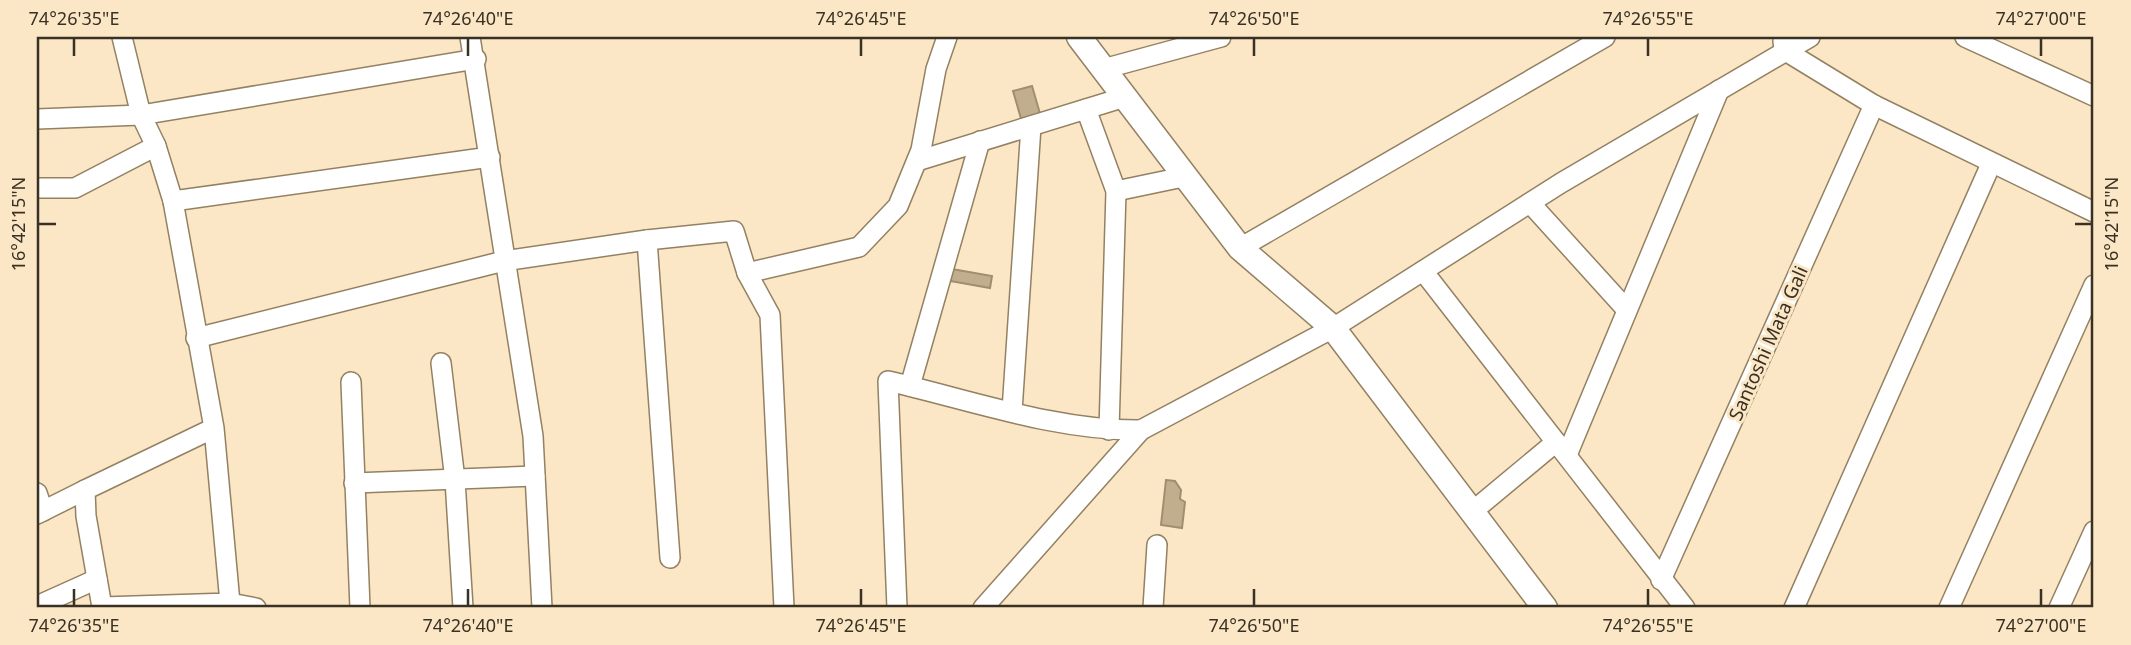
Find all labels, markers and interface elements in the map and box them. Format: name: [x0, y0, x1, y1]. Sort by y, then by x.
text: 74°26'35"E: [29, 6, 119, 30]
text: 74°26'40"E: [423, 6, 513, 30]
text: 74°26'45"E: [816, 6, 906, 30]
text: 74°26'50"E: [1209, 6, 1299, 30]
text: 74°26'55"E: [1603, 6, 1693, 30]
text: 74°27'00"E: [1996, 6, 2086, 30]
text: 16°42'15"N: [6, 177, 30, 271]
text: 16°42'15"N: [2099, 177, 2123, 271]
street label: Santoshi Mata Gali: [1722, 262, 1814, 424]
text: 74°26'35"E: [29, 613, 119, 637]
text: 74°26'40"E: [423, 613, 513, 637]
text: 74°26'45"E: [816, 613, 906, 637]
text: 74°26'50"E: [1209, 613, 1299, 637]
text: 74°26'55"E: [1603, 613, 1693, 637]
text: 74°27'00"E: [1996, 613, 2086, 637]

